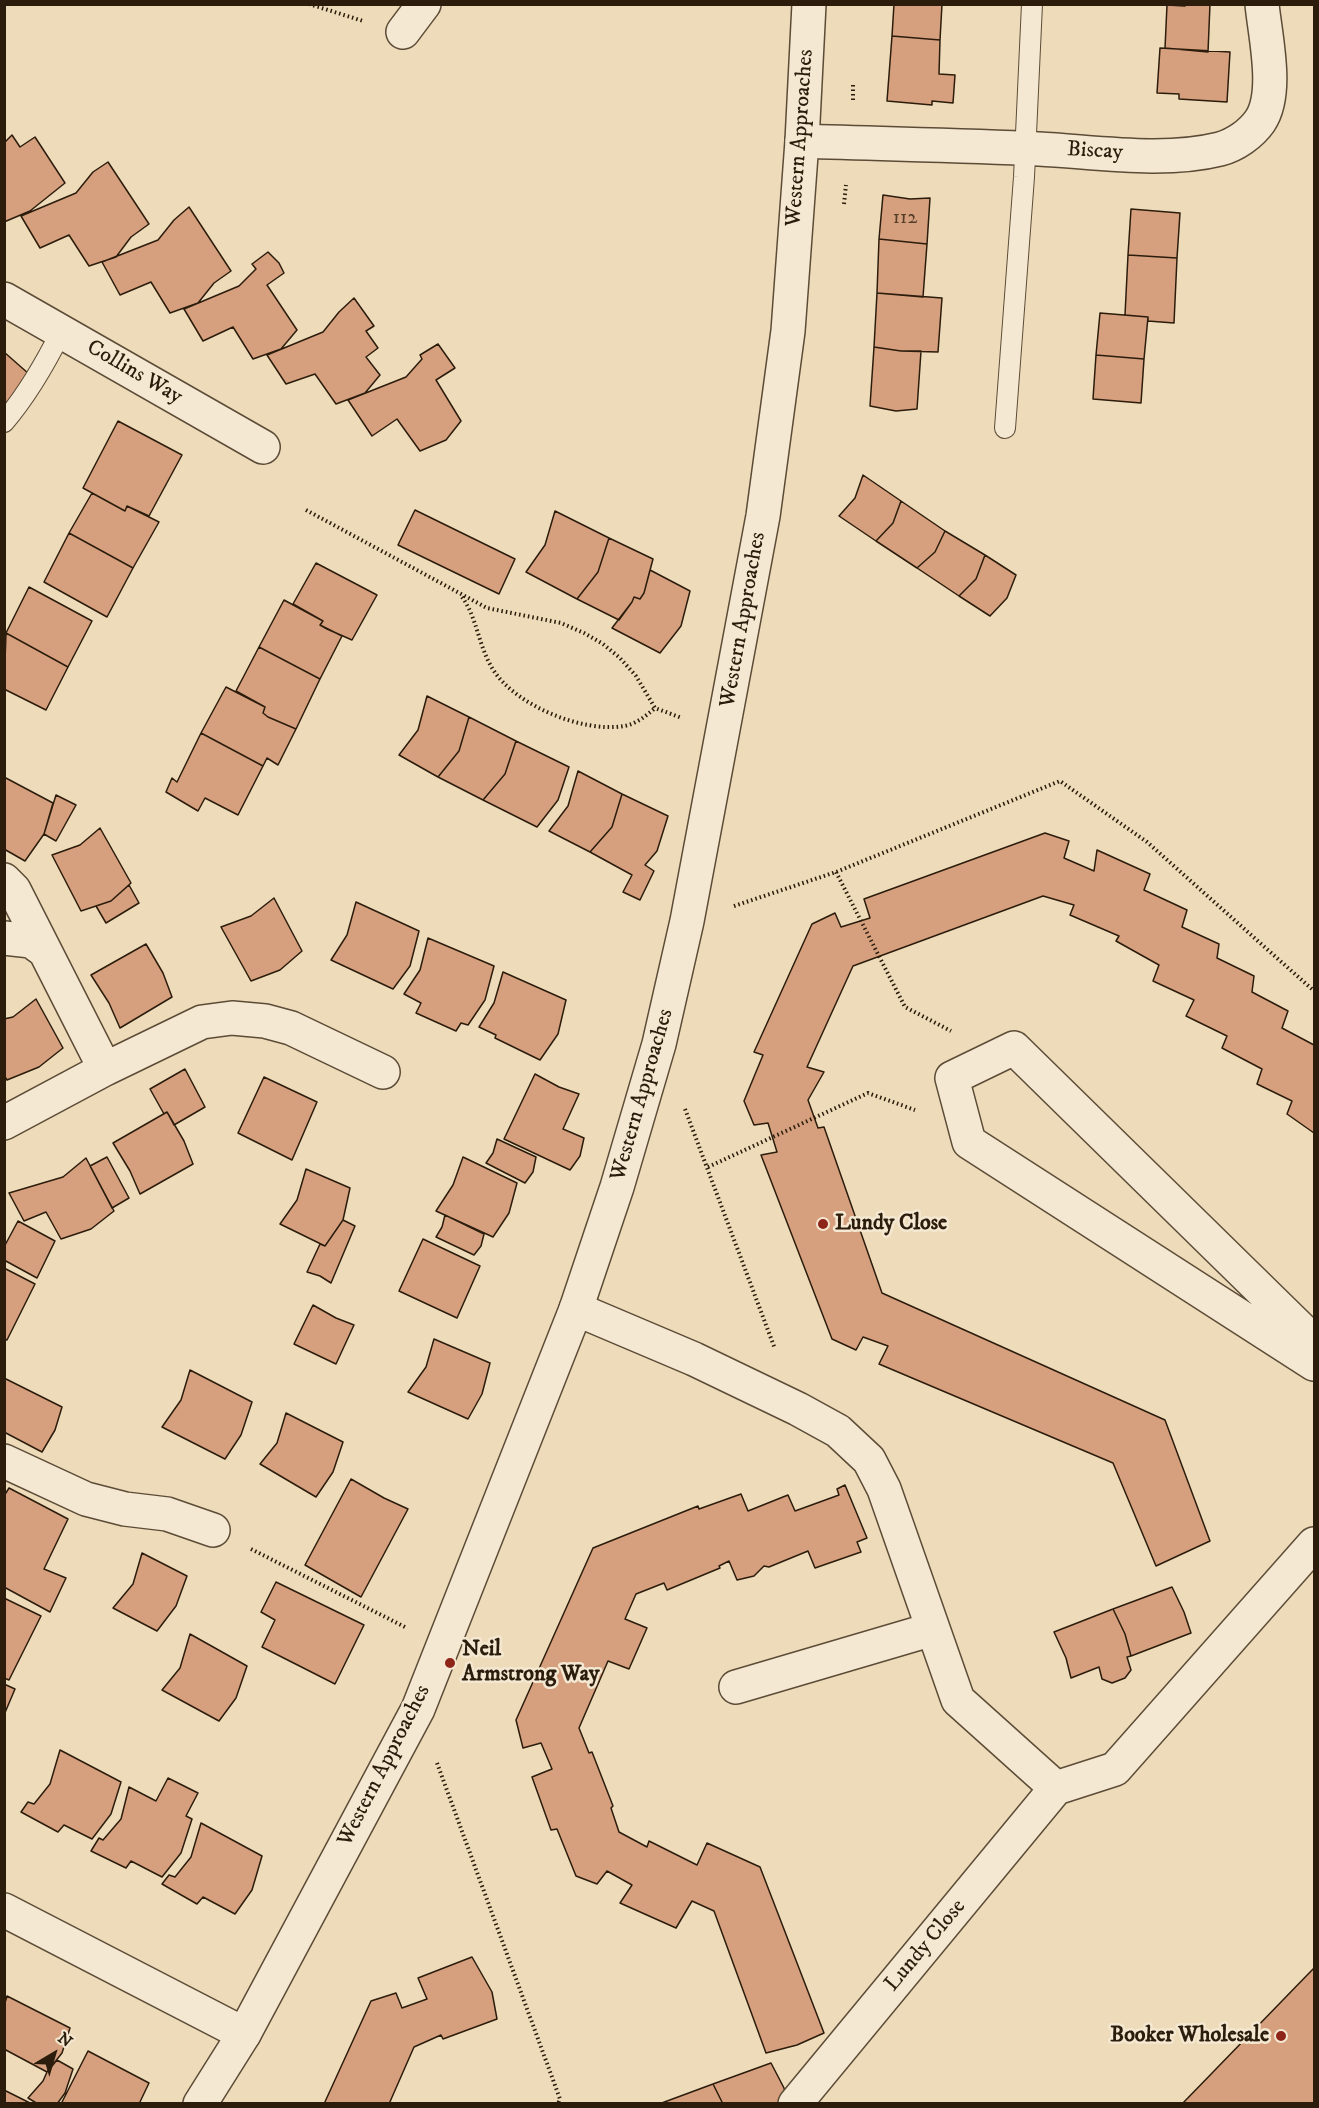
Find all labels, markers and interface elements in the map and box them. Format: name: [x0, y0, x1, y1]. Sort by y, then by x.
street label: Western Approaches: [782, 48, 820, 228]
street label: Biscay: [1066, 137, 1124, 167]
house number: 112: [893, 207, 917, 231]
street label: Collins Way: [81, 335, 187, 411]
street label: Western Approaches: [716, 530, 772, 710]
street label: Western Approaches: [606, 1006, 680, 1184]
place label: Lundy Close: [835, 1211, 947, 1237]
marker: Lundy Close: [816, 1217, 830, 1231]
place label: Neil Armstrong Way: [462, 1637, 599, 1688]
marker: Neil Armstrong Way: [443, 1656, 457, 1670]
street label: Western Approaches: [333, 1681, 437, 1851]
street label: Lundy Close: [880, 1895, 972, 1997]
place label: Booker Wholesale: [1110, 2023, 1269, 2049]
north arrow: [24, 2024, 84, 2084]
text: N: [54, 2028, 76, 2052]
marker: Booker Wholesale: [1274, 2029, 1288, 2043]

